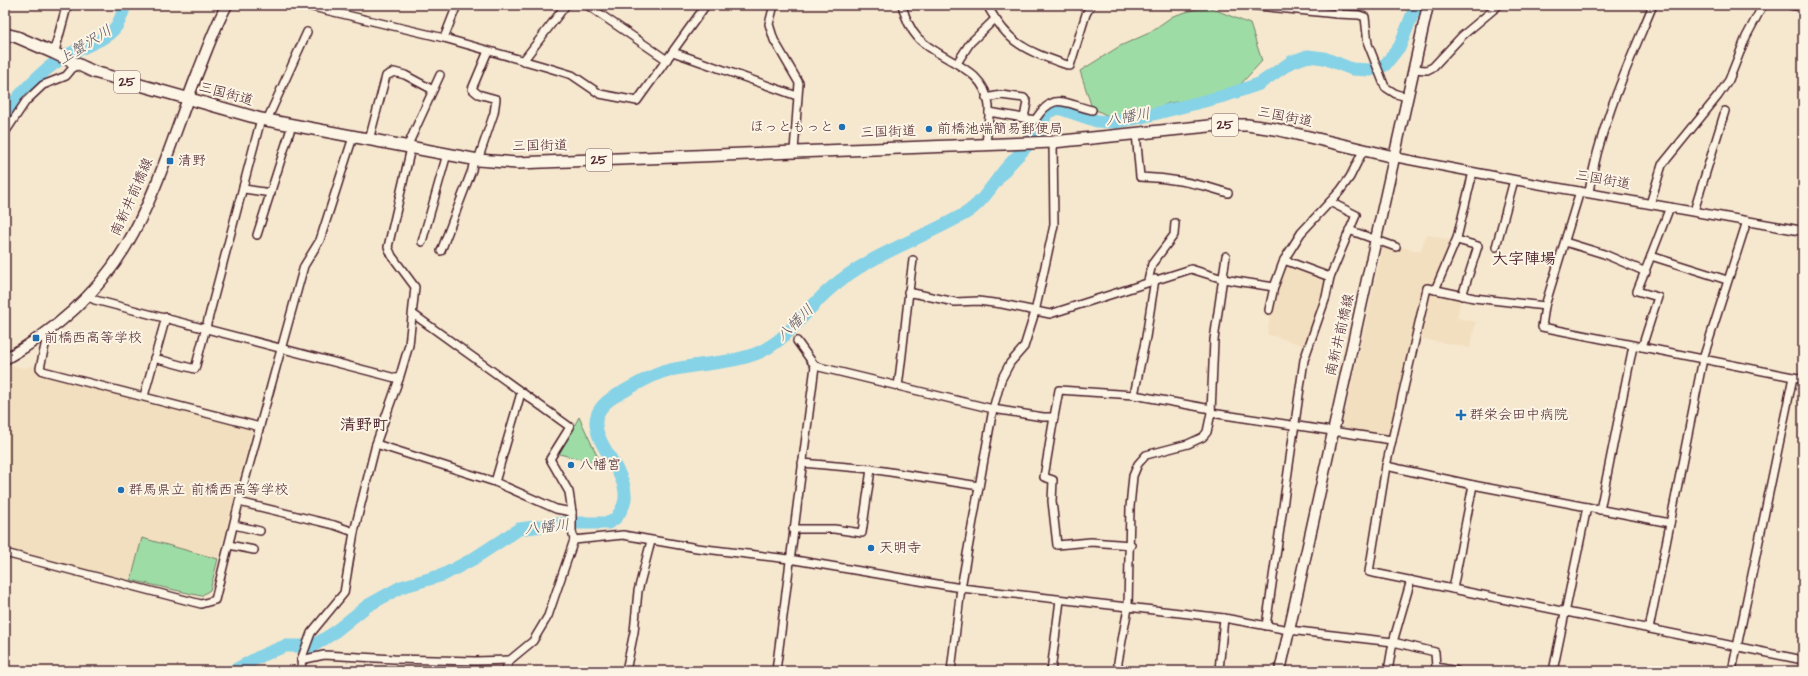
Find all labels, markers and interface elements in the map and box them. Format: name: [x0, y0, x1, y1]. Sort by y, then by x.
water label: 上蟹沢川: [54, 20, 116, 70]
road number: 25: [114, 71, 140, 93]
street label: 三国街道: [196, 77, 256, 111]
street label: 三国街道: [1256, 102, 1314, 132]
water label: 八幡川: [1104, 103, 1152, 131]
road number: 25: [1212, 114, 1238, 136]
place label: ほっともっと: [750, 117, 834, 137]
place label: 前橋池端簡易郵便局: [937, 119, 1063, 139]
street label: 三国街道: [860, 121, 916, 143]
marker: ほっともっと: [837, 122, 847, 132]
marker: 前橋池端簡易郵便局: [924, 124, 934, 134]
street label: 三国街道: [512, 136, 568, 156]
road number: 25: [586, 149, 612, 171]
place label: 清野: [178, 151, 206, 171]
street label: 南新井前橋線: [106, 155, 158, 239]
marker: 清野: [165, 156, 175, 166]
street label: 三国街道: [1574, 165, 1632, 195]
district label: 大字陣場: [1492, 248, 1556, 270]
street label: 南新井前橋線: [1321, 292, 1359, 378]
water label: 八幡川: [772, 300, 818, 346]
place label: 前橋西高等学校: [44, 328, 142, 348]
marker: 前橋西高等学校: [31, 333, 41, 343]
place label: 群栄会田中病院: [1470, 405, 1568, 425]
marker: 群栄会田中病院: [1455, 409, 1467, 421]
district label: 清野町: [340, 414, 388, 436]
place label: 八幡宮: [579, 455, 621, 475]
marker: 八幡宮: [566, 460, 576, 470]
place label: 群馬県立 前橋西高等学校: [129, 480, 289, 500]
marker: 群馬県立 前橋西高等学校: [116, 485, 126, 495]
water label: 八幡川: [524, 514, 570, 540]
place label: 天明寺: [879, 538, 921, 558]
marker: 天明寺: [866, 543, 876, 553]

